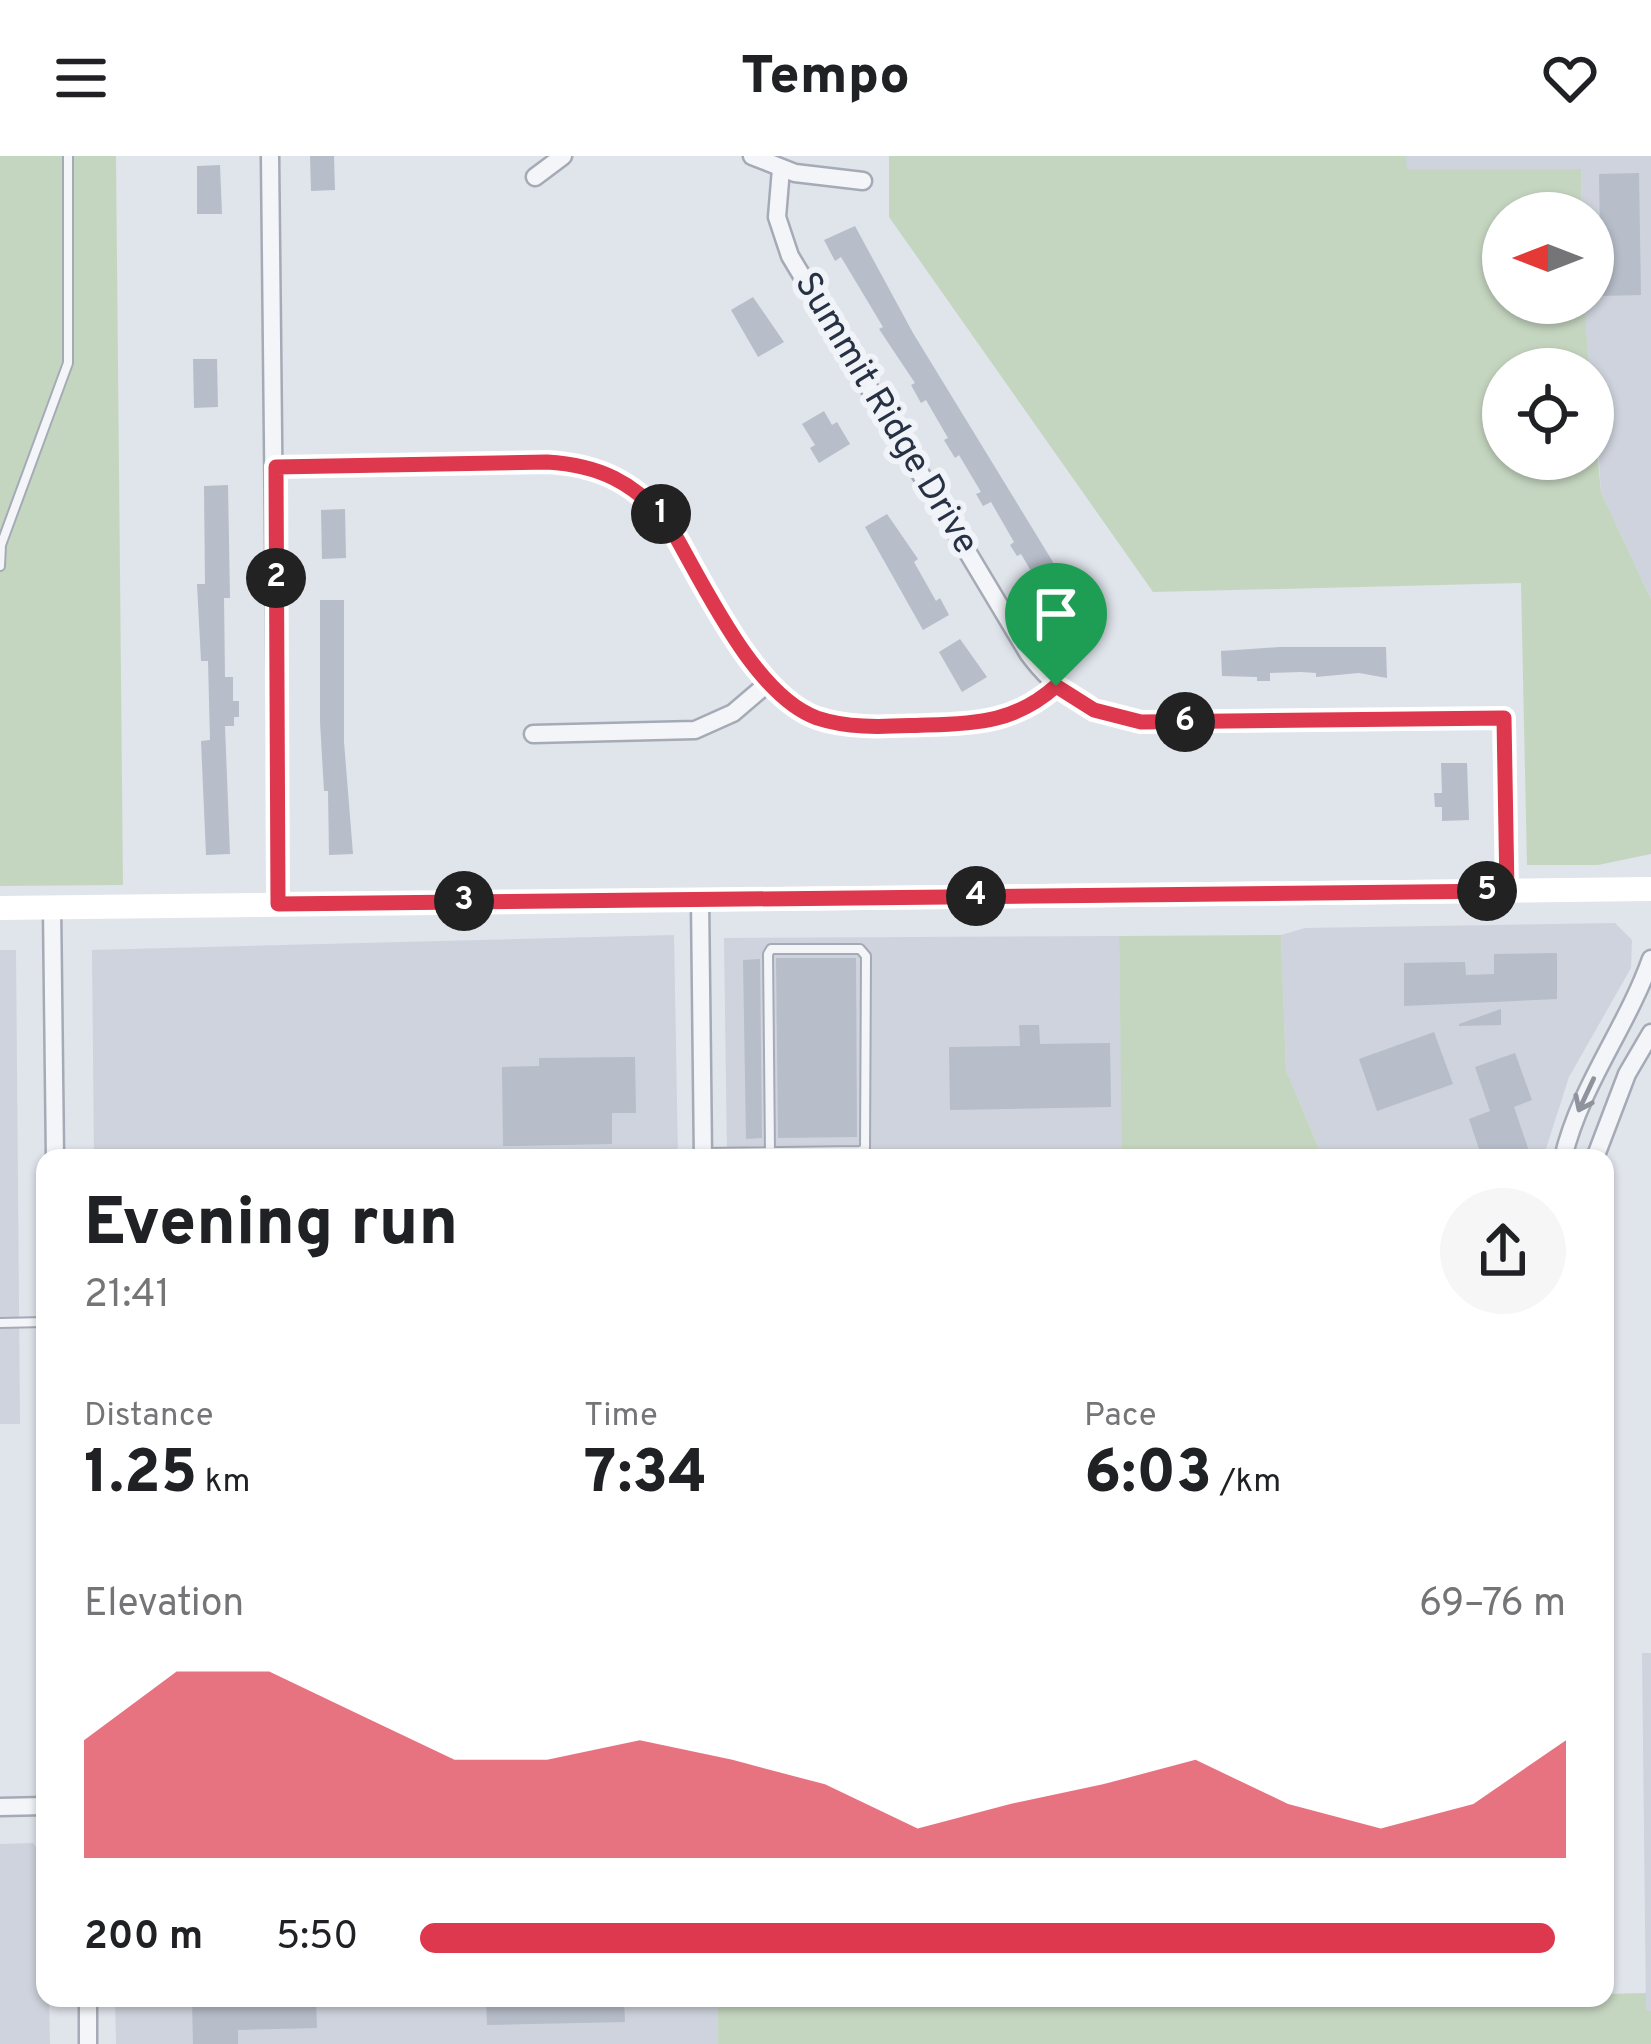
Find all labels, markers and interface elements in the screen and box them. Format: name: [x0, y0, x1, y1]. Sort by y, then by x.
text: Tempo: [741, 44, 910, 113]
icon: menu: [48, 45, 114, 111]
icon: heart: [1537, 45, 1603, 111]
north arrow: [1482, 192, 1614, 324]
map controls: [1482, 192, 1614, 480]
street label: Summit Ridge Drive: [783, 264, 987, 564]
button: locate: [1482, 348, 1614, 480]
pin: 1: [631, 484, 691, 544]
text: 1: [654, 493, 668, 535]
pin: 2: [246, 548, 306, 608]
text: 2: [266, 557, 286, 599]
pin: [1005, 563, 1107, 686]
icon: arrive: [1023, 581, 1089, 647]
pin: 6: [1155, 692, 1215, 752]
text: 6: [1175, 701, 1195, 743]
pin: 5: [1457, 861, 1517, 921]
pin: 4: [946, 866, 1006, 926]
text: 5: [1477, 870, 1497, 912]
pin: 3: [434, 871, 494, 931]
text: 4: [965, 875, 987, 917]
text: 3: [454, 880, 474, 922]
one-way arrow: [1573, 1076, 1595, 1112]
text: Evening run: [84, 1185, 458, 1268]
button: share: [1440, 1188, 1566, 1314]
text: 21:41: [84, 1272, 170, 1321]
text: Distance: [84, 1396, 214, 1438]
text: Time: [584, 1396, 658, 1438]
text: Pace: [1084, 1396, 1157, 1438]
text: 1.25: [84, 1438, 197, 1514]
text: 7:34: [584, 1438, 707, 1514]
text: 6:03: [1084, 1438, 1212, 1514]
text: km: [197, 1462, 251, 1504]
text: /km: [1212, 1462, 1281, 1504]
text: Elevation: [84, 1581, 244, 1630]
text: 69–76 m: [1419, 1581, 1566, 1630]
text: 200 m: [84, 1914, 203, 1963]
text: 5:50: [276, 1914, 358, 1963]

